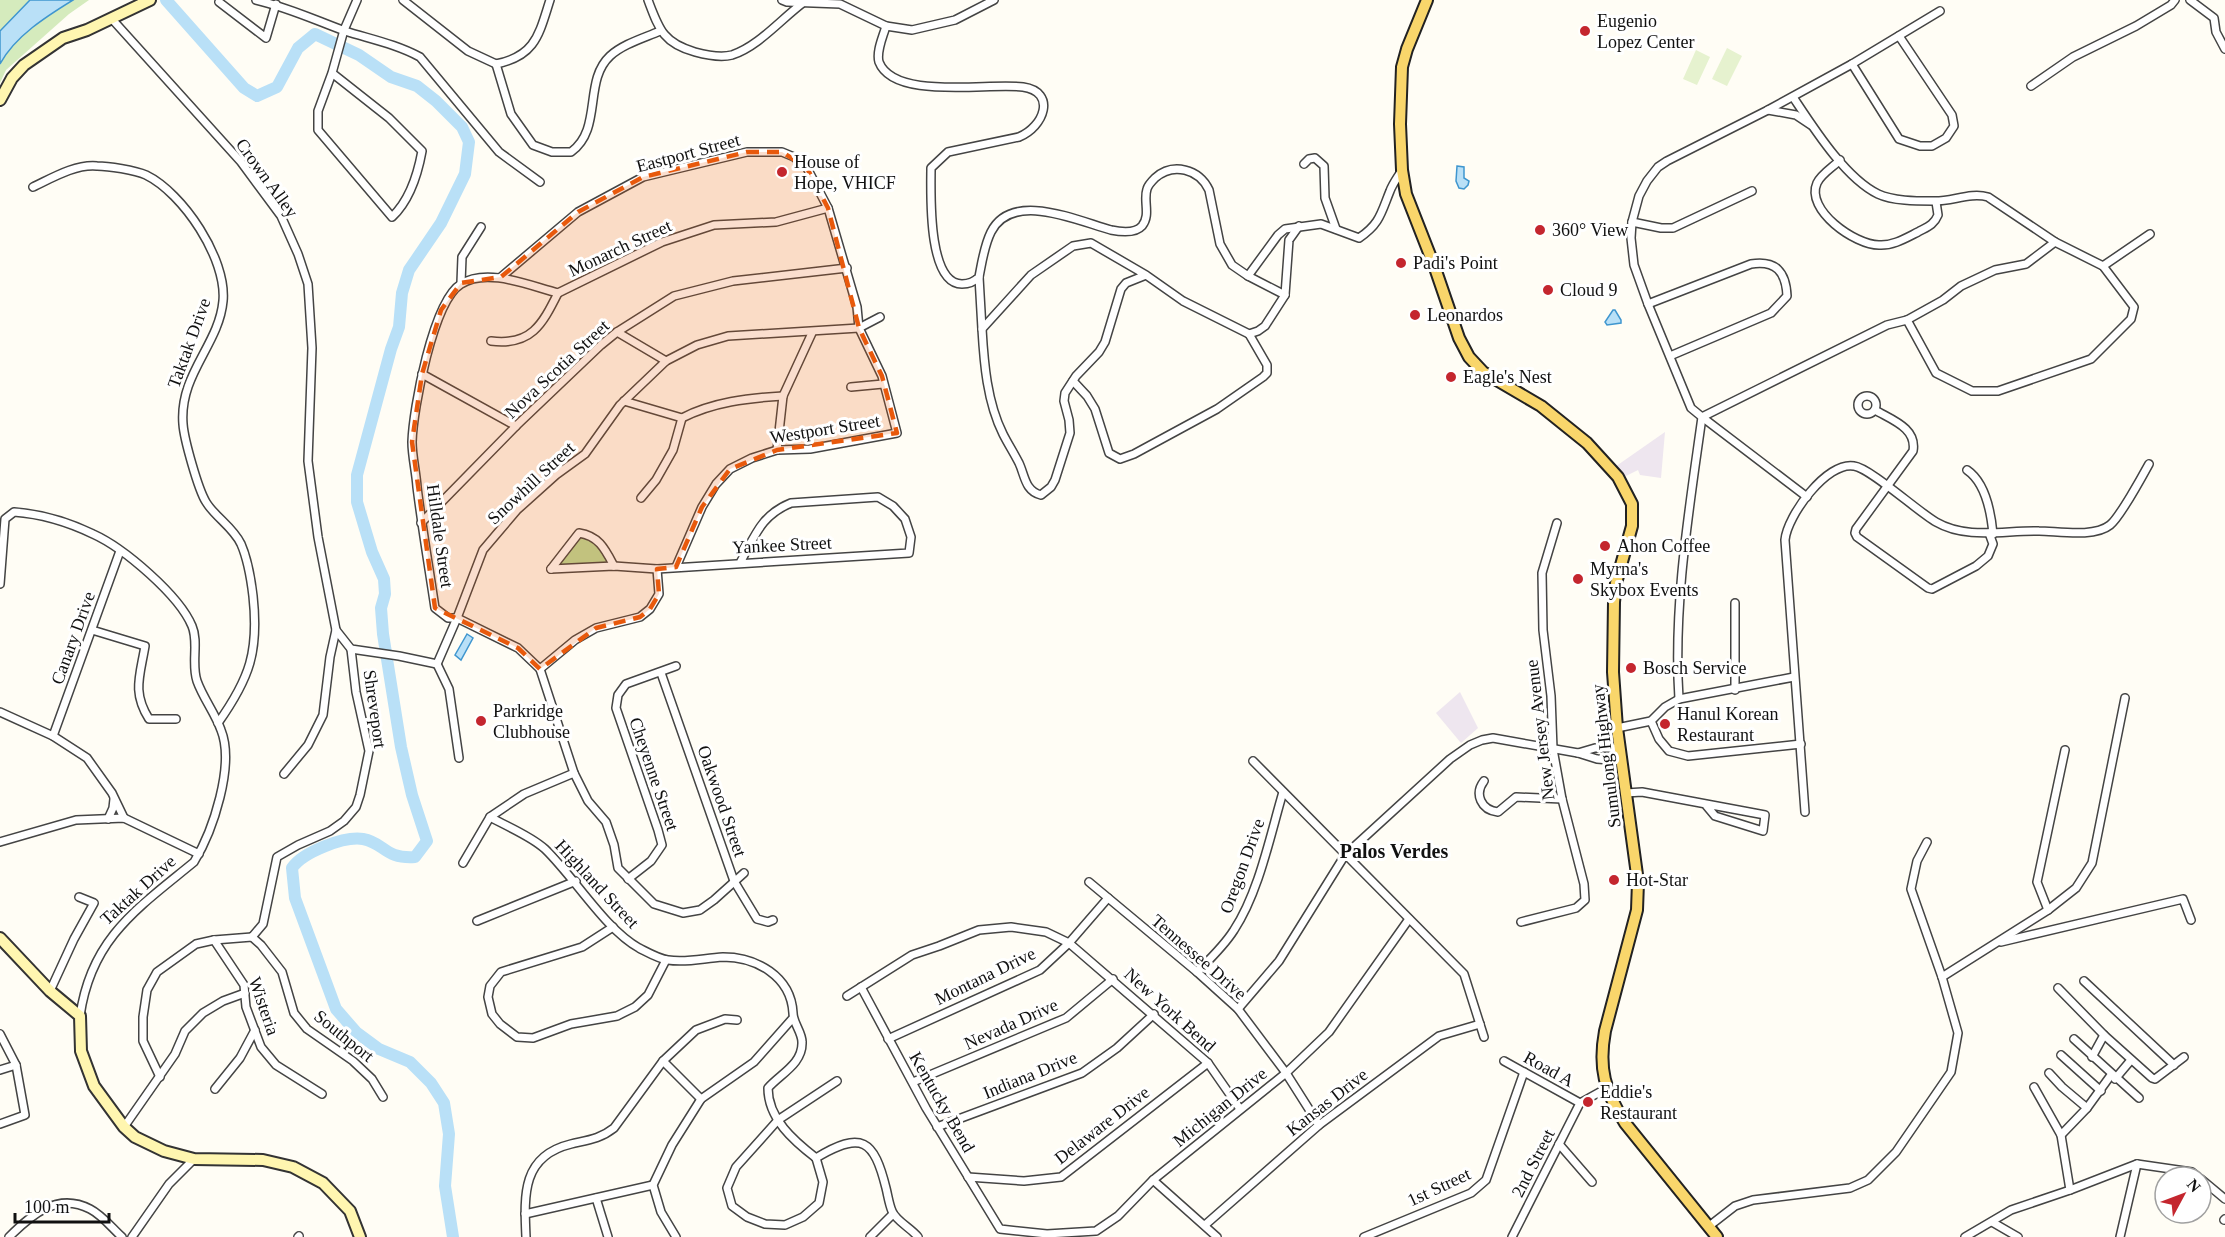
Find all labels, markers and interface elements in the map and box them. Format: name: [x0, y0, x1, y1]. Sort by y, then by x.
place label: Eugenio Lopez Center: [1597, 11, 1694, 52]
marker: Eugenio Lopez Center: [1578, 24, 1592, 38]
street label: Eastport Street: [634, 130, 742, 176]
street label: Crown Alley: [232, 135, 302, 221]
place label: House of Hope, VHICF: [794, 152, 896, 193]
marker: House of Hope, VHICF: [775, 165, 789, 179]
street label: Monarch Street: [565, 215, 675, 281]
place label: 360° View: [1552, 220, 1628, 240]
marker: 360° View: [1533, 223, 1547, 237]
place label: Padi's Point: [1413, 253, 1498, 273]
marker: Padi's Point: [1394, 256, 1408, 270]
place label: Cloud 9: [1560, 280, 1618, 300]
marker: Cloud 9: [1541, 283, 1555, 297]
street label: Taktak Drive: [163, 295, 215, 391]
place label: Leonardos: [1427, 305, 1503, 325]
marker: Leonardos: [1408, 308, 1422, 322]
street label: Nova Scotia Street: [501, 316, 613, 422]
place label: Eagle's Nest: [1463, 367, 1552, 387]
marker: Eagle's Nest: [1444, 370, 1458, 384]
street label: Westport Street: [769, 410, 881, 448]
street label: Snowhill Street: [483, 438, 579, 528]
street label: Hilldale Street: [423, 483, 457, 589]
street label: Yankee Street: [732, 532, 832, 558]
place label: Ahon Coffee: [1617, 536, 1710, 556]
marker: Ahon Coffee: [1598, 539, 1612, 553]
place label: Myrna's Skybox Events: [1590, 559, 1699, 600]
marker: Myrna's Skybox Events: [1571, 572, 1585, 586]
street label: Canary Drive: [47, 589, 99, 687]
street label: New Jersey Avenue: [1521, 658, 1559, 802]
place label: Bosch Service: [1643, 658, 1746, 678]
marker: Bosch Service: [1624, 661, 1638, 675]
street label: Shreveport: [360, 669, 390, 749]
street label: Sumulong Highway: [1587, 683, 1625, 829]
place label: Parkridge Clubhouse: [493, 701, 570, 742]
place label: Hanul Korean Restaurant: [1677, 704, 1778, 745]
marker: Parkridge Clubhouse: [474, 714, 488, 728]
street label: Cheyenne Street: [625, 715, 683, 833]
marker: Hanul Korean Restaurant: [1658, 717, 1672, 731]
street label: Oakwood Street: [694, 743, 750, 859]
street label: Oregon Drive: [1216, 816, 1268, 916]
street label: Highland Street: [551, 836, 643, 932]
district label: Palos Verdes: [1340, 840, 1448, 862]
street label: Taktak Drive: [96, 851, 180, 929]
place label: Hot-Star: [1626, 870, 1688, 890]
marker: Hot-Star: [1607, 873, 1621, 887]
street label: Tennessee Drive: [1147, 910, 1251, 1004]
street label: Montana Drive: [931, 943, 1039, 1009]
street label: New York Bend: [1120, 964, 1220, 1056]
street label: Wisteria: [245, 974, 283, 1038]
street label: Nevada Drive: [961, 994, 1061, 1054]
street label: Southport: [310, 1006, 378, 1066]
street label: Indiana Drive: [980, 1047, 1080, 1103]
street label: Road A: [1520, 1047, 1578, 1091]
street label: Kentucky Bend: [905, 1048, 979, 1156]
street label: Michigan Drive: [1169, 1063, 1271, 1151]
street label: Kansas Drive: [1282, 1064, 1372, 1140]
street label: Delaware Drive: [1051, 1082, 1153, 1168]
place label: Eddie's Restaurant: [1600, 1082, 1677, 1123]
marker: Eddie's Restaurant: [1581, 1095, 1595, 1109]
street label: 2nd Street: [1507, 1126, 1559, 1200]
street label: 1st Street: [1404, 1164, 1474, 1210]
north arrow: [2153, 1165, 2213, 1225]
text: N: [2184, 1176, 2204, 1196]
scale bar: [15, 1186, 110, 1224]
text: 100 m: [24, 1197, 70, 1217]

